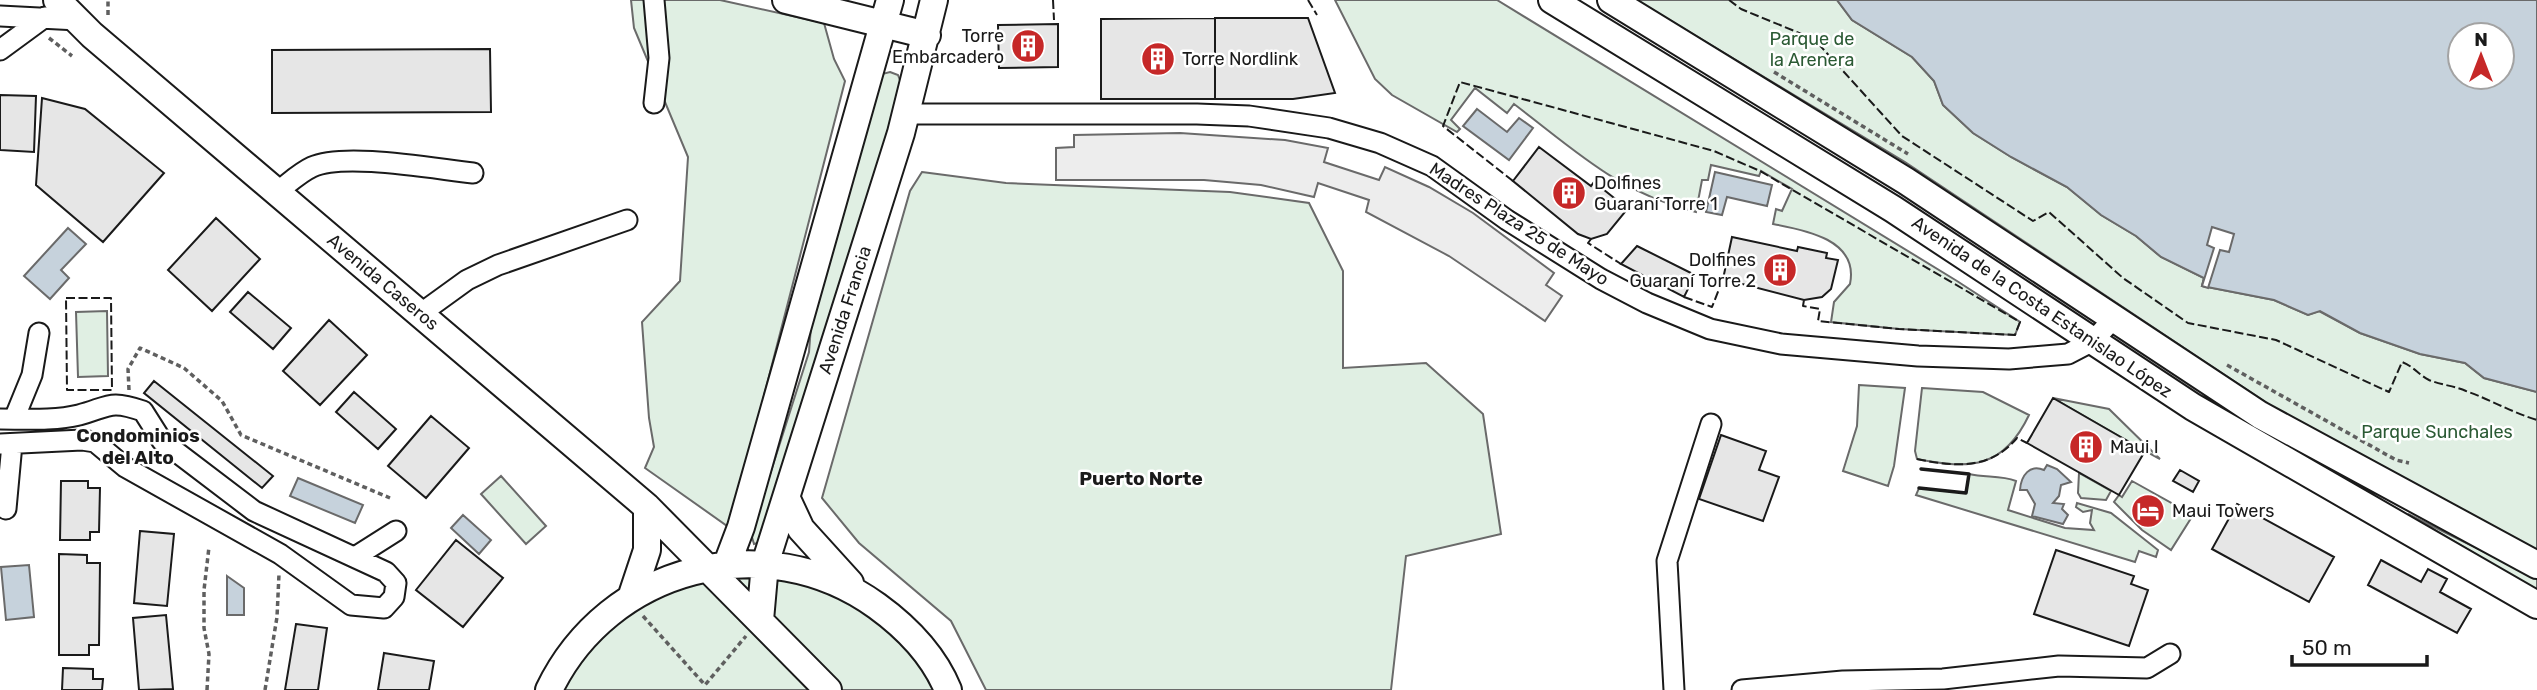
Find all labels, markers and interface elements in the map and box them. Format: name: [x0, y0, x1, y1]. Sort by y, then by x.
north arrow: [2446, 21, 2516, 91]
place label: Torre Embarcadero: [892, 25, 1004, 68]
building icon: Torre Embarcadero: [1009, 27, 1047, 65]
park label: Parque de la Arenera: [1770, 28, 1854, 71]
text: N: [2474, 28, 2488, 51]
building icon: Torre Nordlink: [1139, 40, 1177, 78]
place label: Torre Nordlink: [1182, 48, 1299, 70]
street label: Madres Plaza 25 de Mayo: [1425, 158, 1613, 290]
place label: Dolfines Guaraní Torre 1: [1594, 172, 1718, 215]
building icon: Dolfines Guaraní Torre 1: [1550, 174, 1588, 212]
street label: Avenida de la Costa Estanislao López: [1908, 211, 2176, 403]
street label: Avenida Caseros: [323, 229, 443, 335]
street label: Avenida Francia: [814, 243, 876, 377]
place label: Dolfines Guaraní Torre 2: [1630, 249, 1756, 292]
building icon: Dolfines Guaraní Torre 2: [1761, 251, 1799, 289]
park label: Parque Sunchales: [2361, 421, 2513, 443]
district label: Condominios del Alto: [76, 424, 200, 469]
building icon: Maui I: [2067, 428, 2105, 466]
place label: Maui I: [2110, 436, 2159, 458]
district label: Puerto Norte: [1079, 467, 1203, 490]
hotel icon: Maui Towers: [2129, 492, 2167, 530]
place label: Maui Towers: [2172, 500, 2274, 522]
scale bar: [2292, 624, 2427, 668]
text: 50 m: [2302, 635, 2352, 660]

